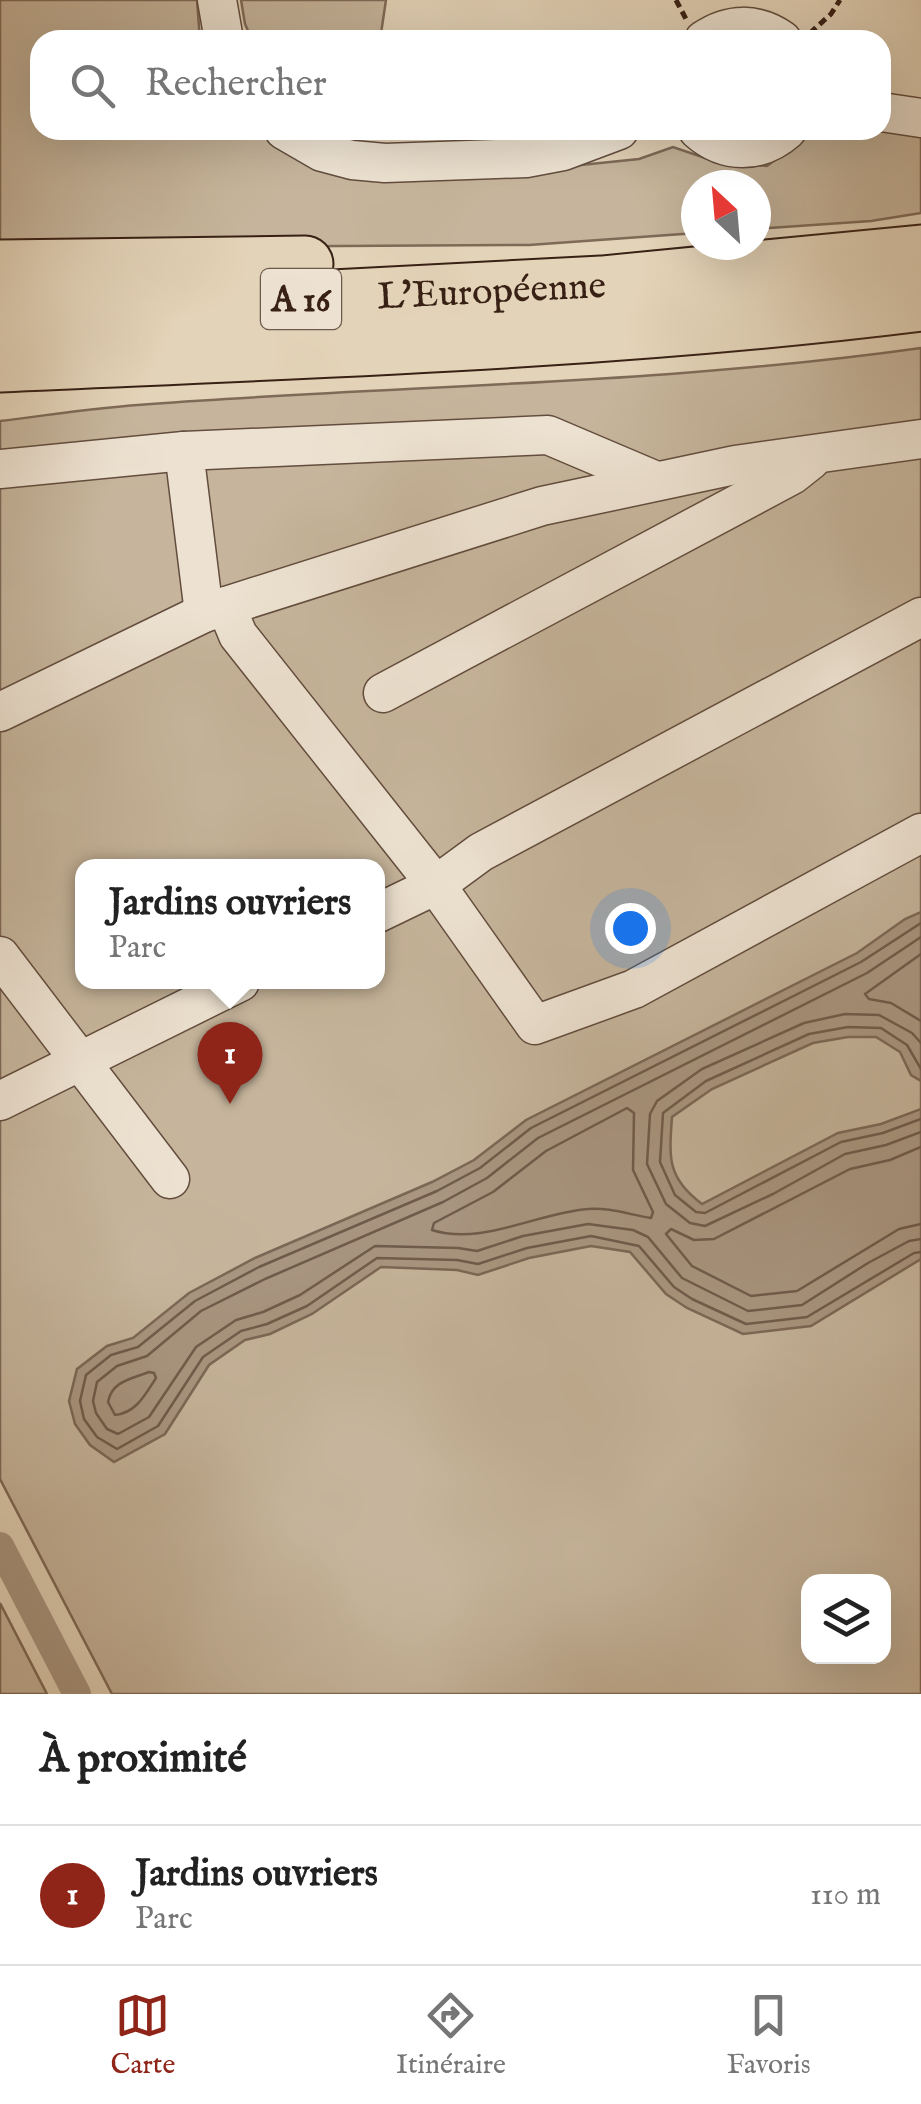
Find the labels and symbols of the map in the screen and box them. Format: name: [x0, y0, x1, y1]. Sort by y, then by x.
north arrow: [681, 170, 771, 260]
street label: L'Européenne: [376, 263, 607, 323]
road number: A 16: [261, 269, 341, 329]
your location: [605, 903, 656, 954]
pin: 1: [198, 1022, 262, 1104]

